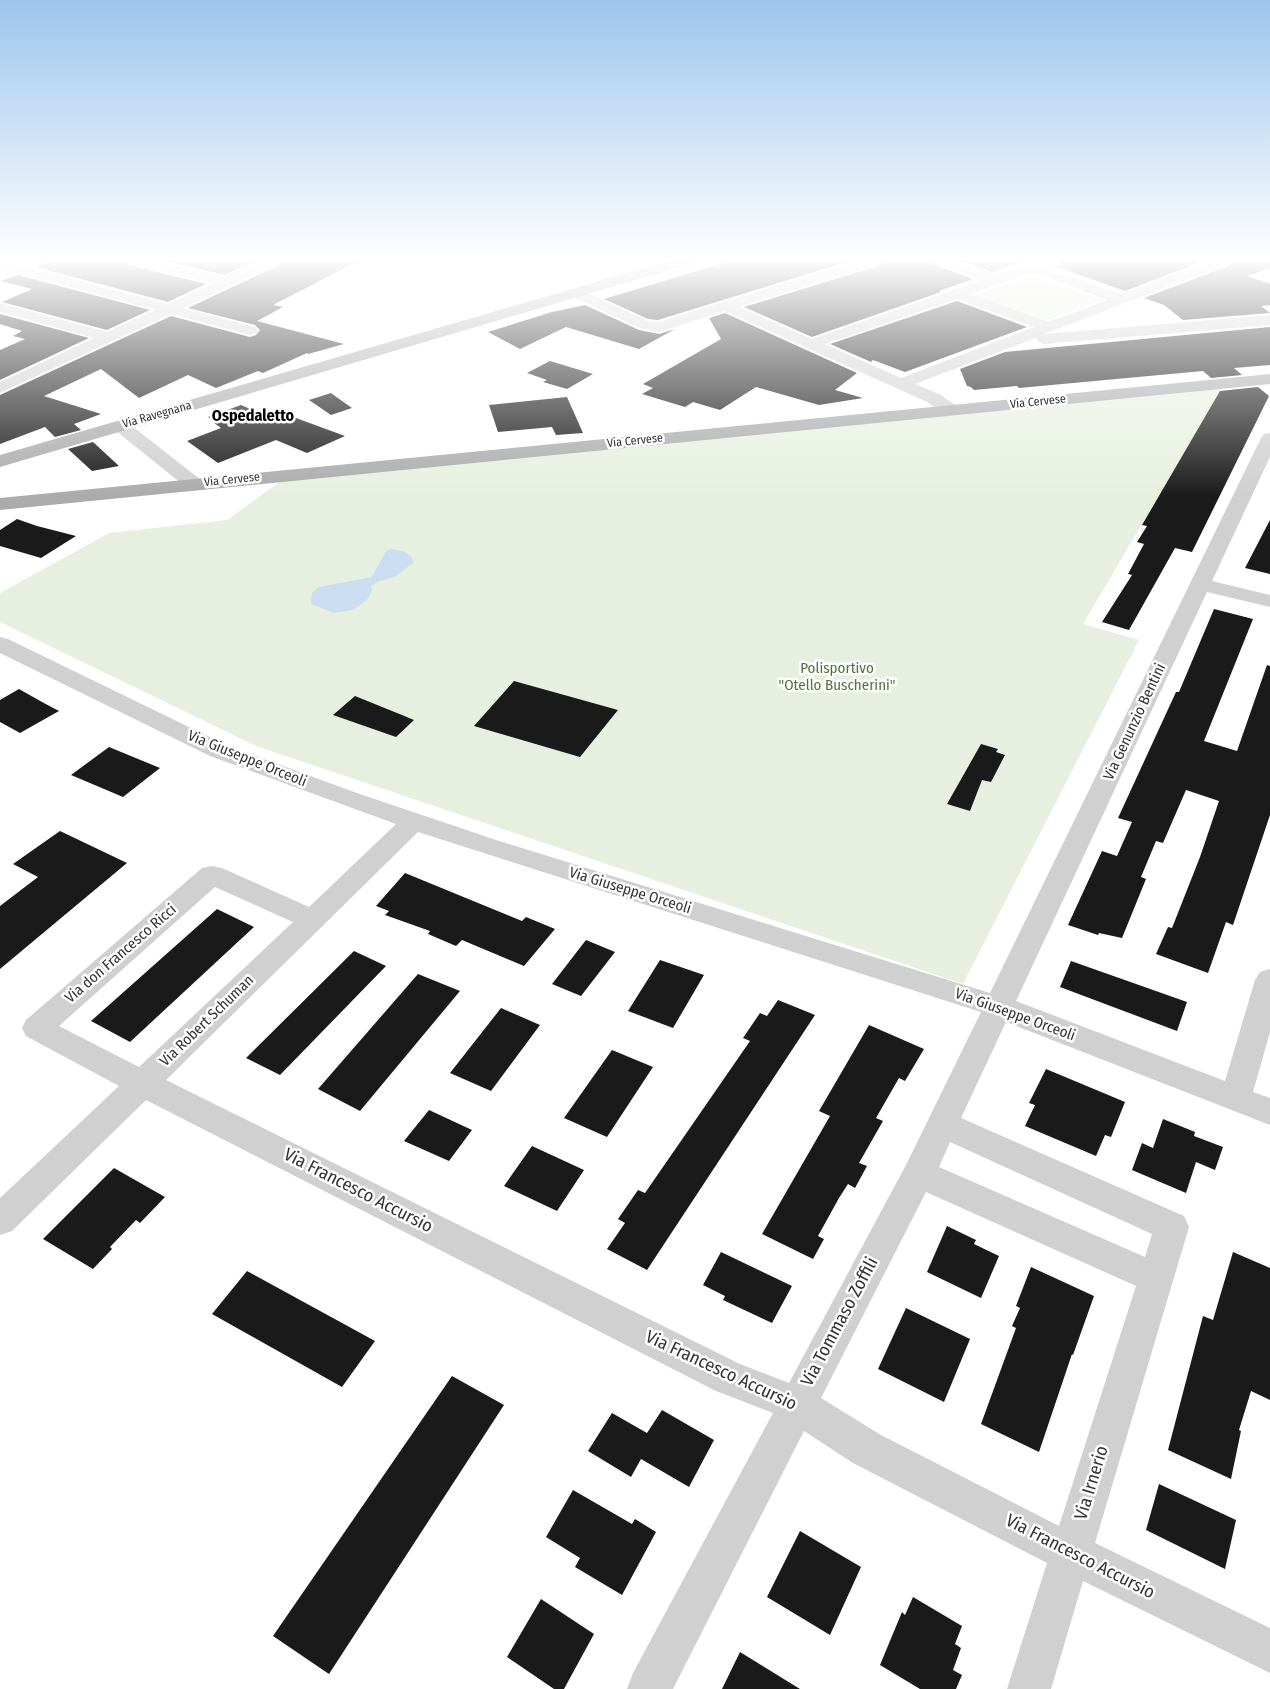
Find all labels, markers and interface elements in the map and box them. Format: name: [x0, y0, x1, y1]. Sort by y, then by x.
street label: Via Cervese: [1009, 392, 1067, 412]
street label: Via Ravegnana: [121, 398, 193, 432]
district label: Ospedaletto: [212, 407, 294, 427]
street label: Via Cervese: [606, 431, 664, 451]
street label: Via Cervese: [203, 470, 261, 490]
park label: Polisportivo "Otello Buscherini": [779, 660, 895, 695]
street label: Via Genunzio Bentini: [1100, 661, 1170, 783]
street label: Via Giuseppe Orceoli: [185, 727, 309, 791]
street label: Via Giuseppe Orceoli: [567, 864, 693, 918]
street label: Via don Francesco Ricci: [62, 901, 180, 1007]
street label: Via Robert Schuman: [156, 972, 258, 1070]
street label: Via Giuseppe Orceoli: [952, 985, 1078, 1045]
street label: Via Francesco Accursio: [280, 1144, 436, 1238]
street label: Via Tommaso Zoffili: [797, 1254, 883, 1390]
street label: Via Francesco Accursio: [642, 1326, 800, 1416]
street label: Via Irnerio: [1071, 1443, 1113, 1523]
street label: Via Francesco Accursio: [1002, 1510, 1158, 1604]

